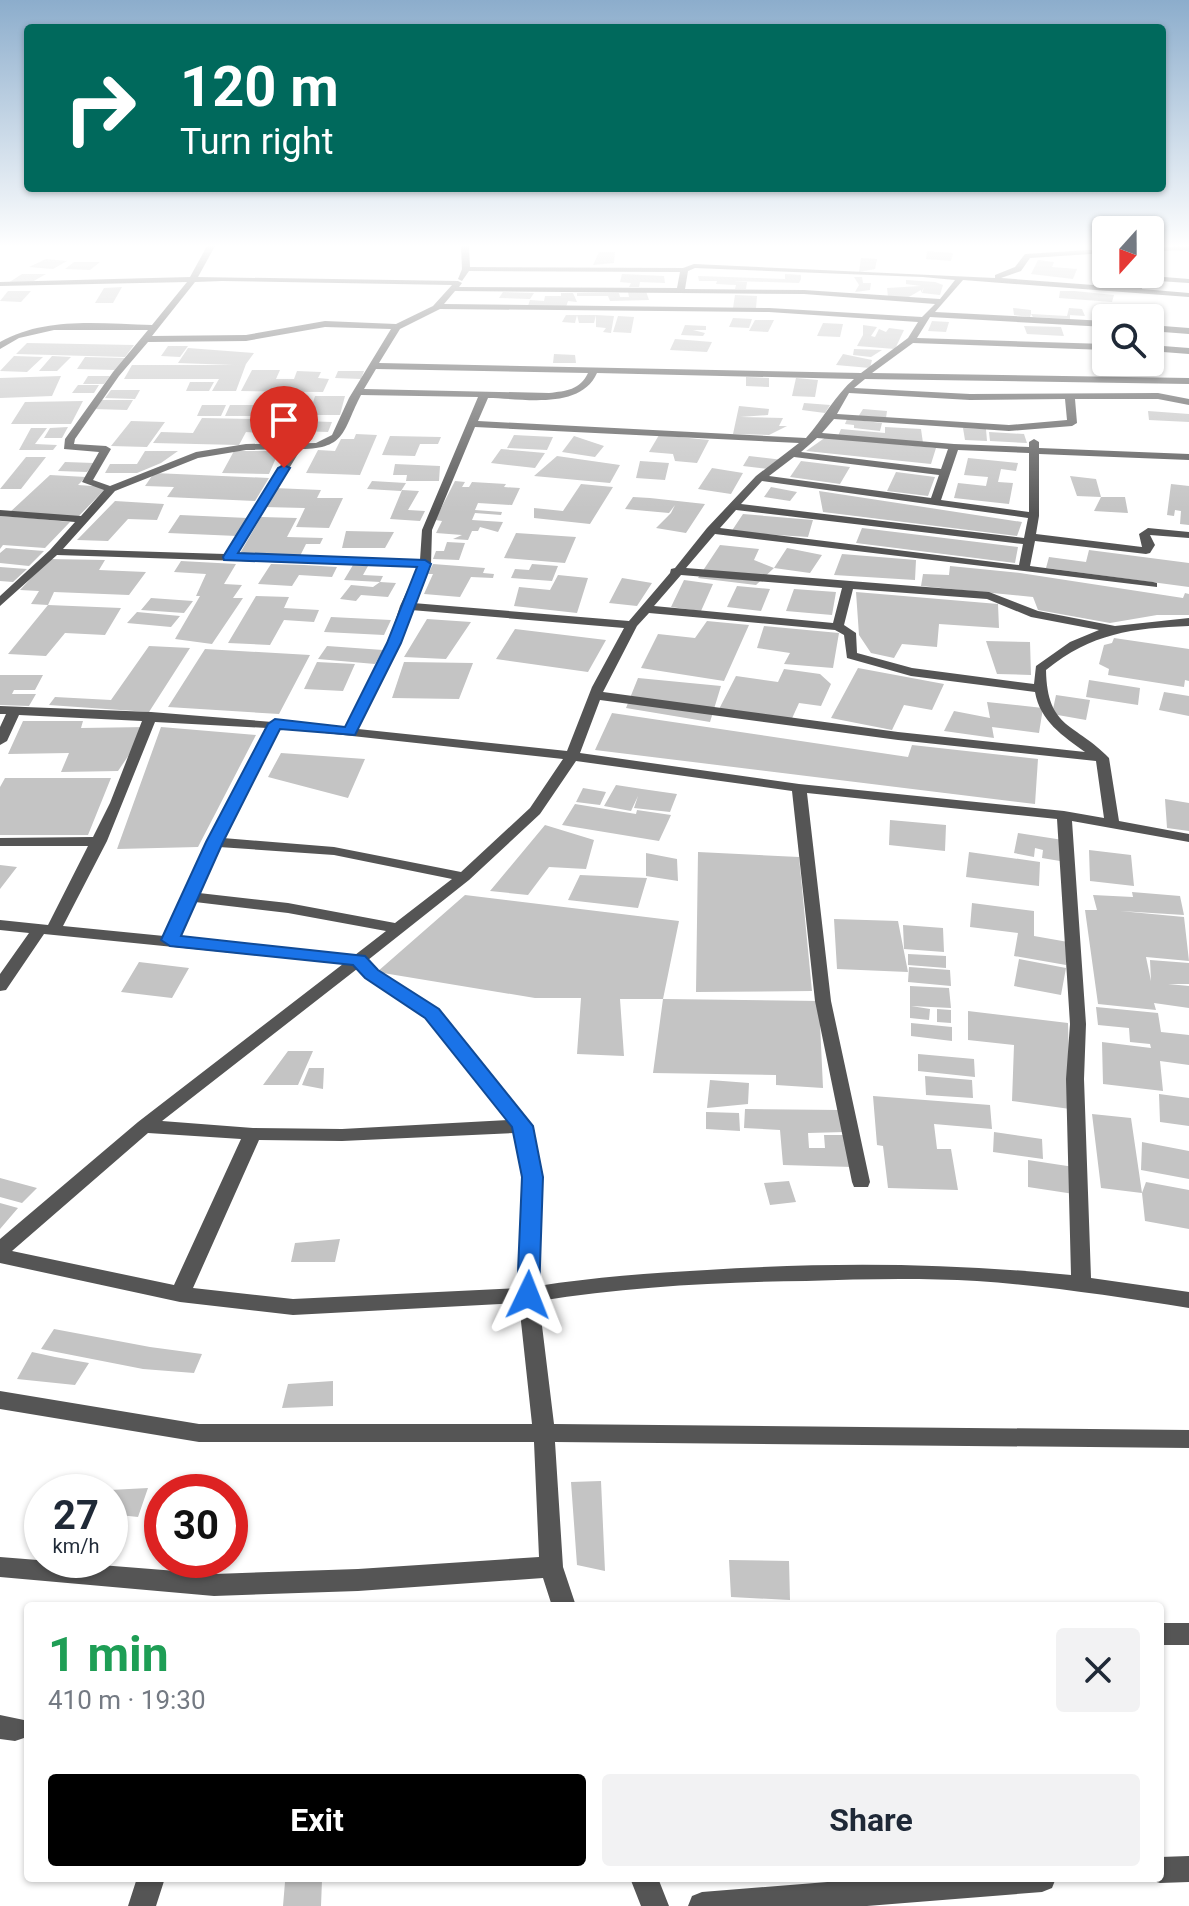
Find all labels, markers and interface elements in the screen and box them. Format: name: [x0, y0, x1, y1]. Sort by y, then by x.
text: 120 m: [180, 54, 339, 120]
icon: right: [48, 56, 152, 160]
text: Turn right: [180, 121, 333, 163]
north arrow: [1092, 216, 1164, 288]
map controls: [1092, 216, 1164, 376]
button: search: [1092, 304, 1164, 376]
pin: [250, 386, 318, 468]
icon: arrive: [262, 398, 306, 442]
position arrow: [486, 1253, 570, 1337]
speed limit sign: 30: [144, 1474, 248, 1578]
text: 27: [53, 1492, 99, 1539]
text: km/h: [53, 1534, 99, 1558]
text: 1 min: [48, 1626, 169, 1683]
button: close: [1056, 1628, 1140, 1712]
text: 410 m · 19:30: [48, 1685, 206, 1715]
button: Exit: [48, 1774, 586, 1866]
button: Share: [602, 1774, 1140, 1866]

